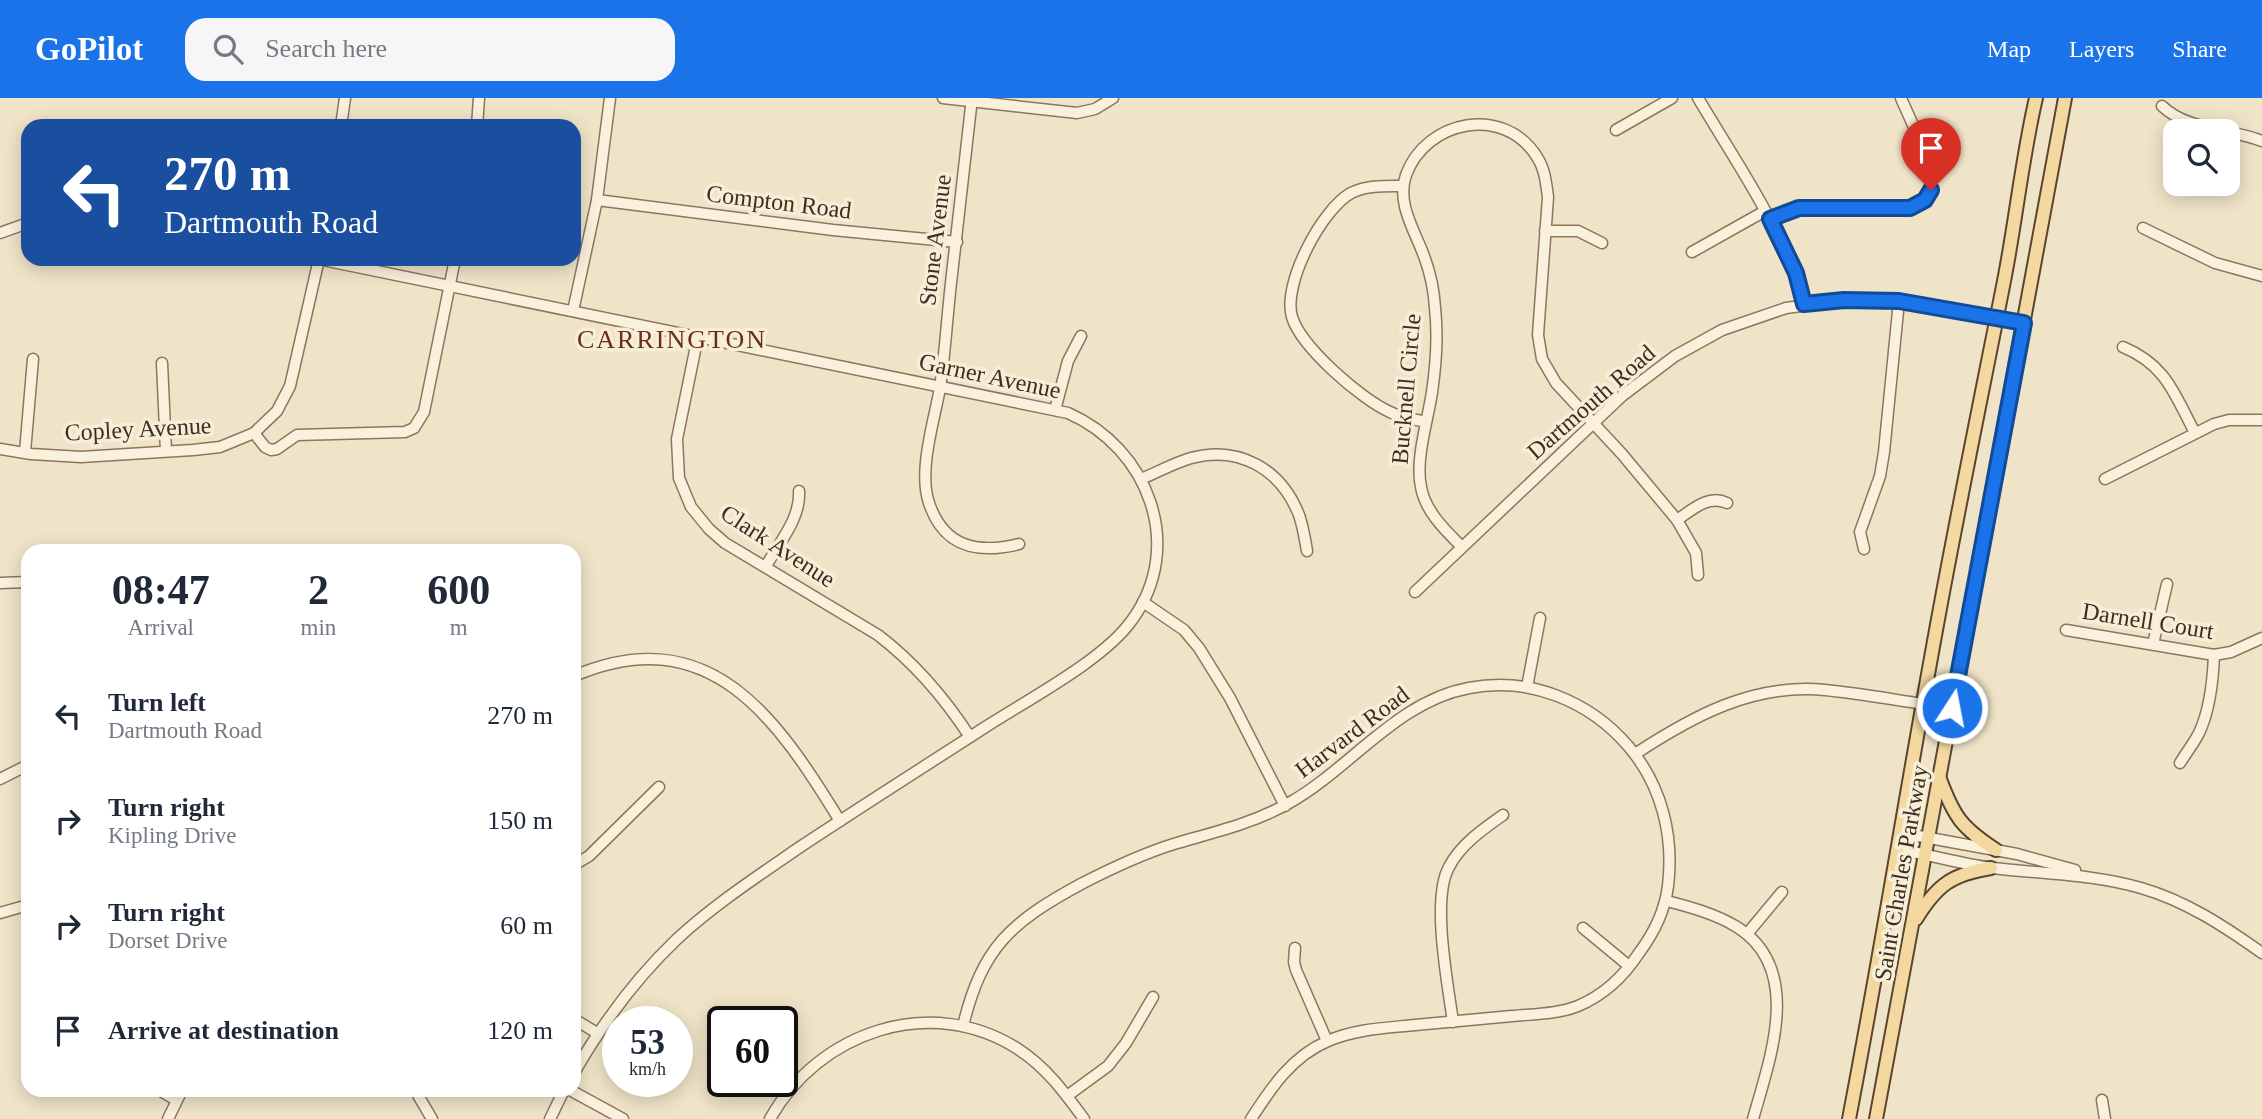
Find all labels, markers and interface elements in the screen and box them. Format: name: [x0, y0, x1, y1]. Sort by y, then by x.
search box: [185, 18, 675, 81]
icon: search: [209, 30, 247, 68]
text: GoPilot: [35, 31, 143, 67]
text: Search here: [265, 34, 387, 63]
text: Map: [1987, 36, 2031, 62]
text: Layers: [2069, 36, 2134, 62]
text: Share: [2172, 36, 2227, 62]
pin: [1901, 118, 1961, 190]
map controls: [2163, 119, 2240, 196]
button: search: [2163, 119, 2240, 196]
icon: arrive: [1912, 129, 1950, 167]
text: 270 m: [164, 146, 291, 201]
icon: left: [49, 147, 140, 238]
street label: Stone Avenue: [914, 173, 956, 307]
street label: Compton Road: [705, 180, 853, 224]
text: Dartmouth Road: [164, 204, 378, 240]
street label: Bucknell Circle: [1386, 313, 1426, 465]
district label: CARRINGTON: [577, 325, 767, 354]
street label: Dartmouth Road: [1522, 339, 1660, 465]
street label: Garner Avenue: [917, 348, 1063, 404]
street label: Copley Avenue: [64, 412, 212, 446]
street label: Clark Avenue: [716, 499, 840, 593]
text: 08:47: [112, 567, 210, 613]
text: 2: [308, 567, 329, 613]
text: 600: [427, 567, 490, 613]
street label: Darnell Court: [2080, 598, 2216, 644]
text: Arrival: [128, 615, 194, 640]
text: min: [301, 615, 336, 640]
text: m: [450, 615, 468, 640]
position arrow: [1915, 671, 1989, 745]
street label: Harvard Road: [1290, 681, 1414, 783]
text: Turn left: [108, 688, 206, 717]
icon: left: [49, 697, 87, 735]
text: 270 m: [487, 701, 553, 730]
text: Dartmouth Road: [108, 718, 262, 743]
street label: Saint Charles Parkway: [1869, 763, 1933, 983]
text: Turn right: [108, 793, 225, 822]
icon: right: [49, 802, 87, 840]
text: 150 m: [487, 806, 553, 835]
text: Kipling Drive: [108, 823, 236, 848]
text: Turn right: [108, 898, 225, 927]
icon: right: [49, 907, 87, 945]
text: 60 m: [500, 911, 553, 940]
text: Dorset Drive: [108, 928, 227, 953]
speed limit sign: 60: [707, 1006, 798, 1097]
icon: arrive: [49, 1012, 87, 1050]
text: Arrive at destination: [108, 1016, 339, 1045]
text: 120 m: [487, 1016, 553, 1045]
text: 53: [630, 1023, 665, 1062]
text: km/h: [629, 1059, 666, 1079]

